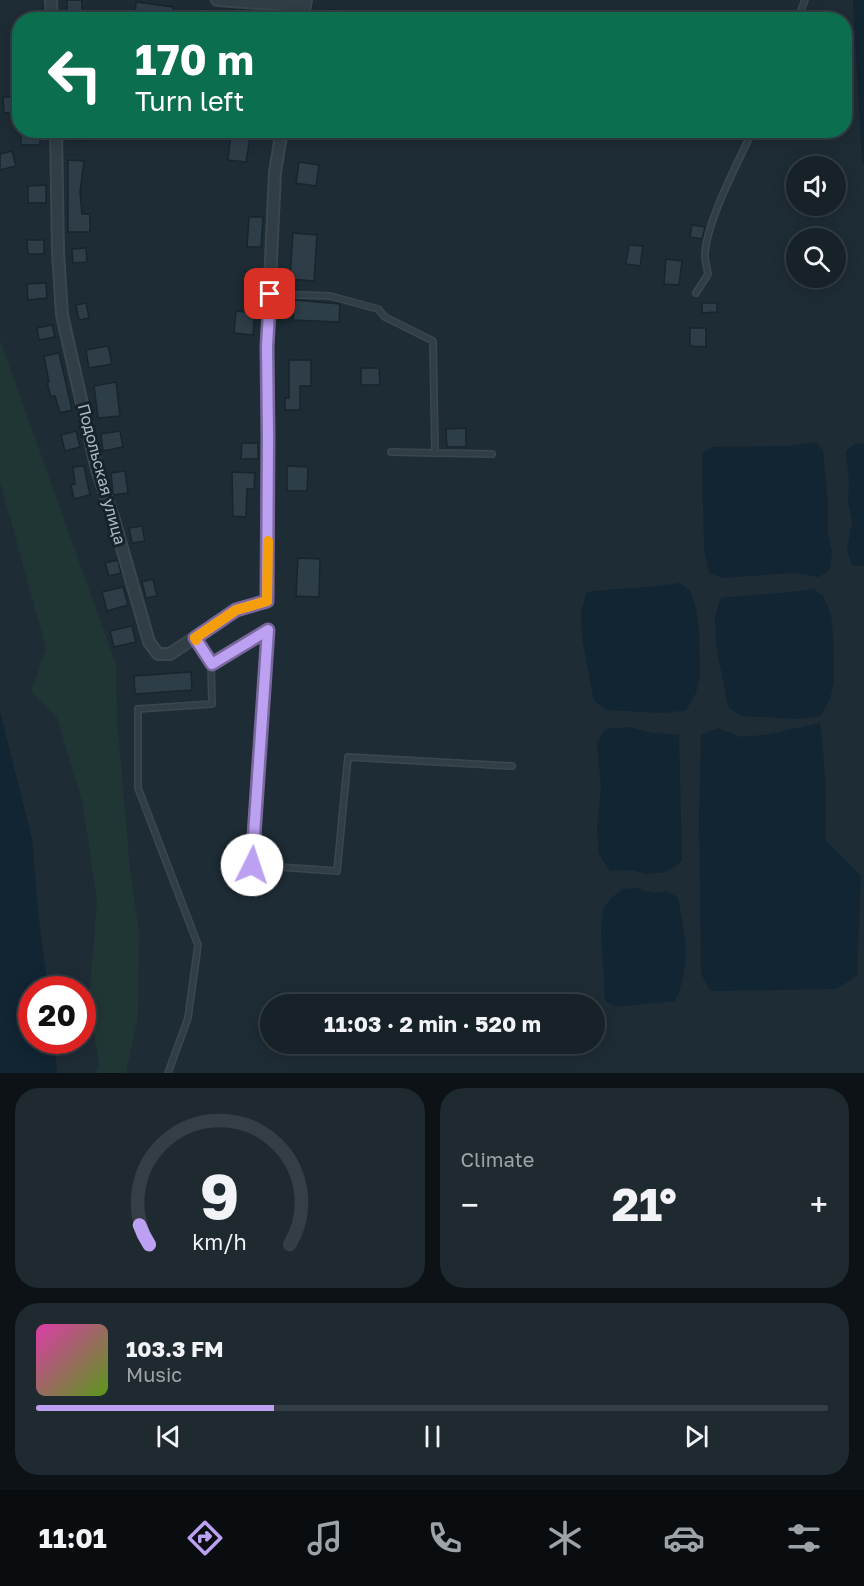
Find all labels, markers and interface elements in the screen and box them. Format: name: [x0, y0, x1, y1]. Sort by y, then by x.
text: 170 m: [135, 34, 254, 84]
icon: left: [36, 36, 114, 114]
text: Turn left: [135, 85, 244, 117]
map controls: [786, 156, 846, 288]
button: sound: [786, 156, 846, 216]
button: search: [786, 228, 846, 288]
pin: [244, 268, 295, 319]
icon: arrive: [253, 277, 286, 310]
street label: Подольская улица: [74, 401, 130, 547]
position arrow: [220, 833, 284, 897]
speed limit sign: 20: [18, 976, 96, 1054]
text: 11:03 · 2 min · 520 m: [324, 1010, 541, 1037]
text: Climate: [461, 1147, 534, 1171]
text: 9: [200, 1158, 240, 1233]
text: 21°: [612, 1177, 677, 1231]
text: −: [461, 1185, 479, 1224]
text: +: [810, 1185, 828, 1224]
text: km/h: [192, 1229, 247, 1255]
text: 103.3 FM: [126, 1335, 224, 1362]
text: Music: [126, 1362, 182, 1386]
icon: previous: [152, 1420, 185, 1453]
icon: pause: [416, 1420, 449, 1453]
icon: next: [680, 1420, 713, 1453]
icon: directions: [184, 1517, 226, 1559]
icon: music: [304, 1517, 346, 1559]
icon: phone: [424, 1517, 466, 1559]
icon: climate: [544, 1517, 586, 1559]
icon: car: [663, 1517, 705, 1559]
icon: filters: [783, 1517, 825, 1559]
text: 11:01: [39, 1522, 107, 1554]

